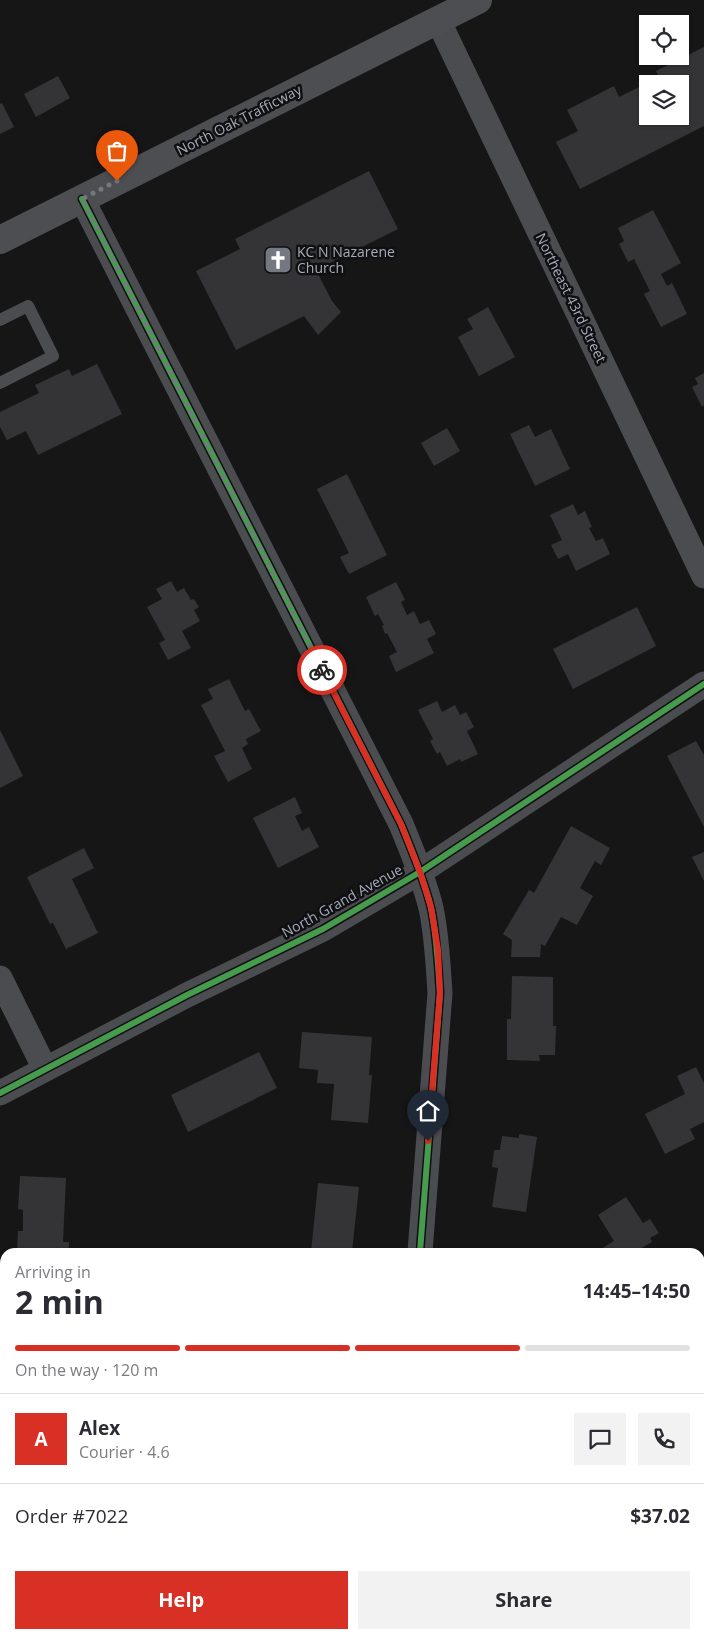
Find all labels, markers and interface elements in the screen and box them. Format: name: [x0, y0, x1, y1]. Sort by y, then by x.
map controls: [639, 15, 689, 125]
button: locate: [639, 15, 689, 65]
button: layers: [639, 75, 689, 125]
street label: North Oak Trafficway: [173, 79, 305, 159]
pin: [96, 130, 138, 181]
icon: bag: [103, 137, 131, 165]
street label: Northeast 43rd Street: [532, 230, 611, 366]
place label: KC N Nazarene Church: [297, 242, 395, 277]
church icon: KC N Nazarene Church: [263, 245, 293, 275]
courier: [297, 645, 347, 695]
icon: bike: [308, 656, 336, 684]
street label: North Grand Avenue: [278, 859, 406, 942]
pin: [407, 1090, 449, 1141]
icon: home: [414, 1097, 442, 1125]
text: Arriving in: [15, 1261, 91, 1283]
text: 14:45–14:50: [583, 1278, 690, 1304]
text: 2 min: [15, 1280, 104, 1323]
text: On the way · 120 m: [15, 1359, 158, 1381]
button: chat: [574, 1413, 626, 1465]
button: phone: [638, 1413, 690, 1465]
text: Alex: [79, 1415, 120, 1441]
text: A: [34, 1426, 48, 1452]
text: Courier · 4.6: [79, 1441, 170, 1463]
text: Order #7022: [15, 1503, 128, 1529]
text: $37.02: [630, 1503, 690, 1529]
button: Help: [15, 1571, 348, 1629]
button: Share: [358, 1571, 690, 1629]

